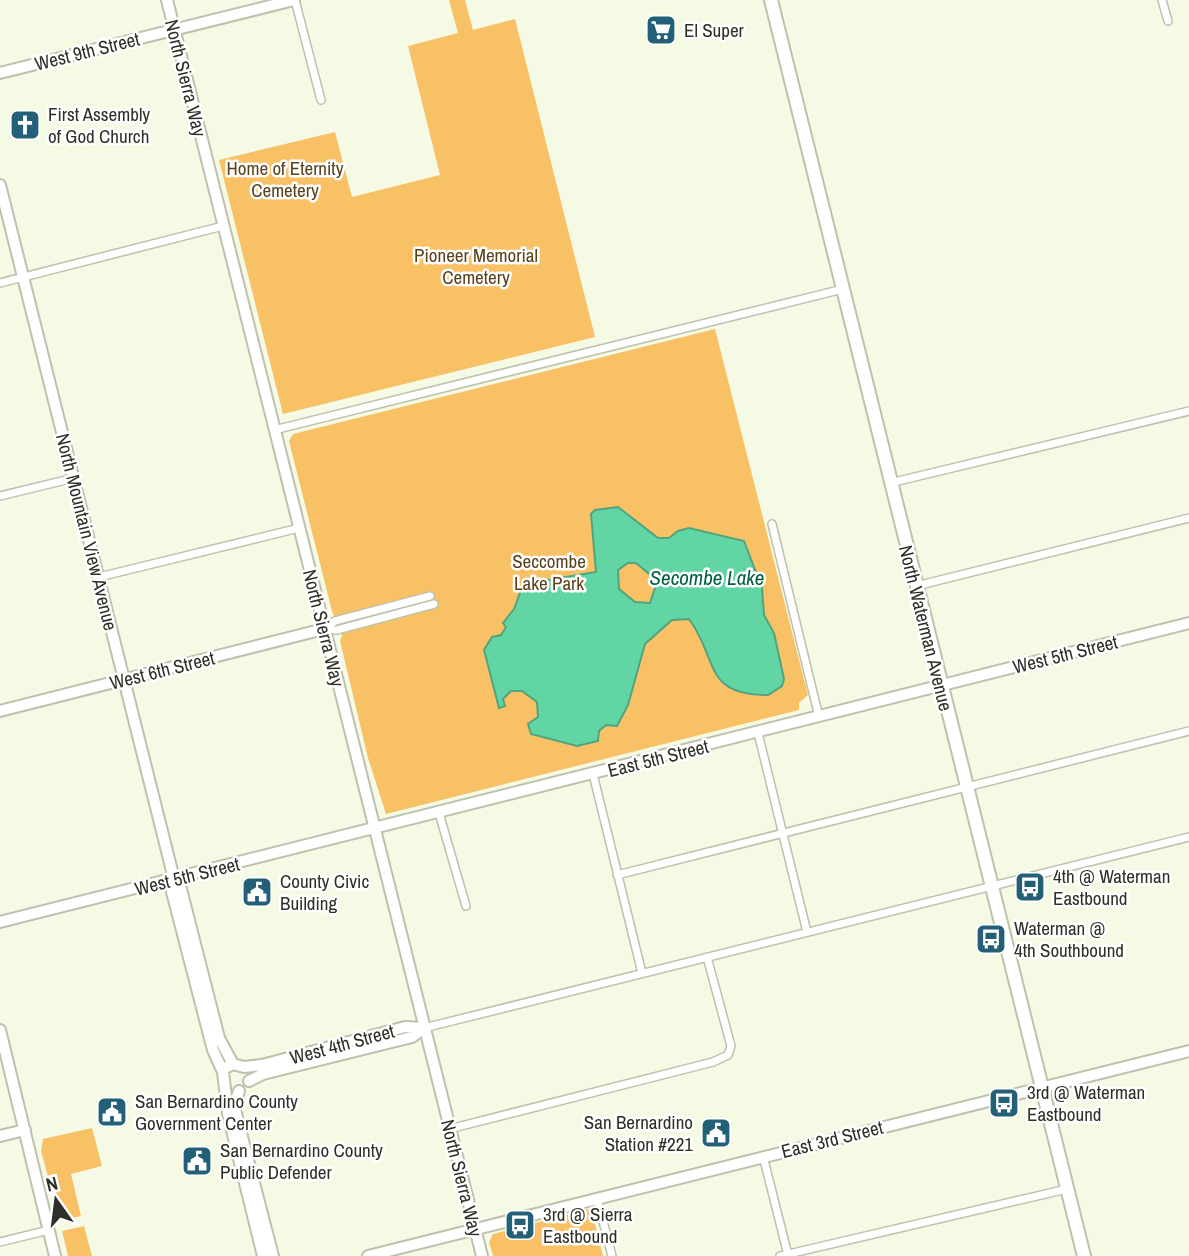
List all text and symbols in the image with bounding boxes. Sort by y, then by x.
supermarket icon: El Super [644,13,678,47]
street label: North Sierra Way [159,17,213,139]
place label: El Super [684,17,745,43]
street label: West 9th Street [32,25,143,77]
place label: First Assembly of God Church [48,101,150,149]
church icon: First Assembly of God Church [8,108,42,142]
park label: Home of Eternity Cemetery [227,155,344,203]
park label: Pioneer Memorial Cemetery [414,242,538,290]
street label: North Mountain View Avenue [50,431,124,633]
street label: North Waterman Avenue [893,542,959,714]
park label: Seccombe Lake Park [512,548,586,596]
water label: Secombe Lake [650,563,764,592]
street label: North Sierra Way [297,567,351,689]
street label: West 5th Street [1010,628,1121,680]
street label: West 6th Street [107,644,218,696]
street label: East 5th Street [605,733,712,783]
street label: West 5th Street [132,850,243,902]
place label: 4th @ Waterman Eastbound [1053,863,1170,911]
place label: County Civic Building [280,868,369,916]
bus stop icon: 4th @ Waterman Eastbound [1013,870,1047,904]
public building icon: County Civic Building [240,875,274,909]
place label: Waterman @ 4th Southbound [1014,915,1124,963]
bus stop icon: Waterman @ 4th Southbound [974,922,1008,956]
street label: West 4th Street [287,1017,398,1070]
place label: 3rd @ Waterman Eastbound [1027,1079,1145,1127]
bus stop icon: 3rd @ Waterman Eastbound [987,1086,1021,1120]
place label: San Bernardino County Government Center [135,1088,298,1136]
public building icon: San Bernardino County Government Center [95,1095,129,1129]
place label: San Bernardino Station #221 [584,1109,693,1157]
street label: East 3rd Street [778,1114,886,1164]
public building icon: San Bernardino Station #221 [699,1116,733,1150]
street label: North Sierra Way [435,1117,489,1239]
place label: San Bernardino County Public Defender [220,1137,383,1185]
public building icon: San Bernardino County Public Defender [180,1144,214,1178]
north arrow [21,1165,91,1235]
text: N [43,1170,60,1197]
place label: 3rd @ Sierra Eastbound [543,1201,633,1249]
bus stop icon: 3rd @ Sierra Eastbound [503,1208,537,1242]

